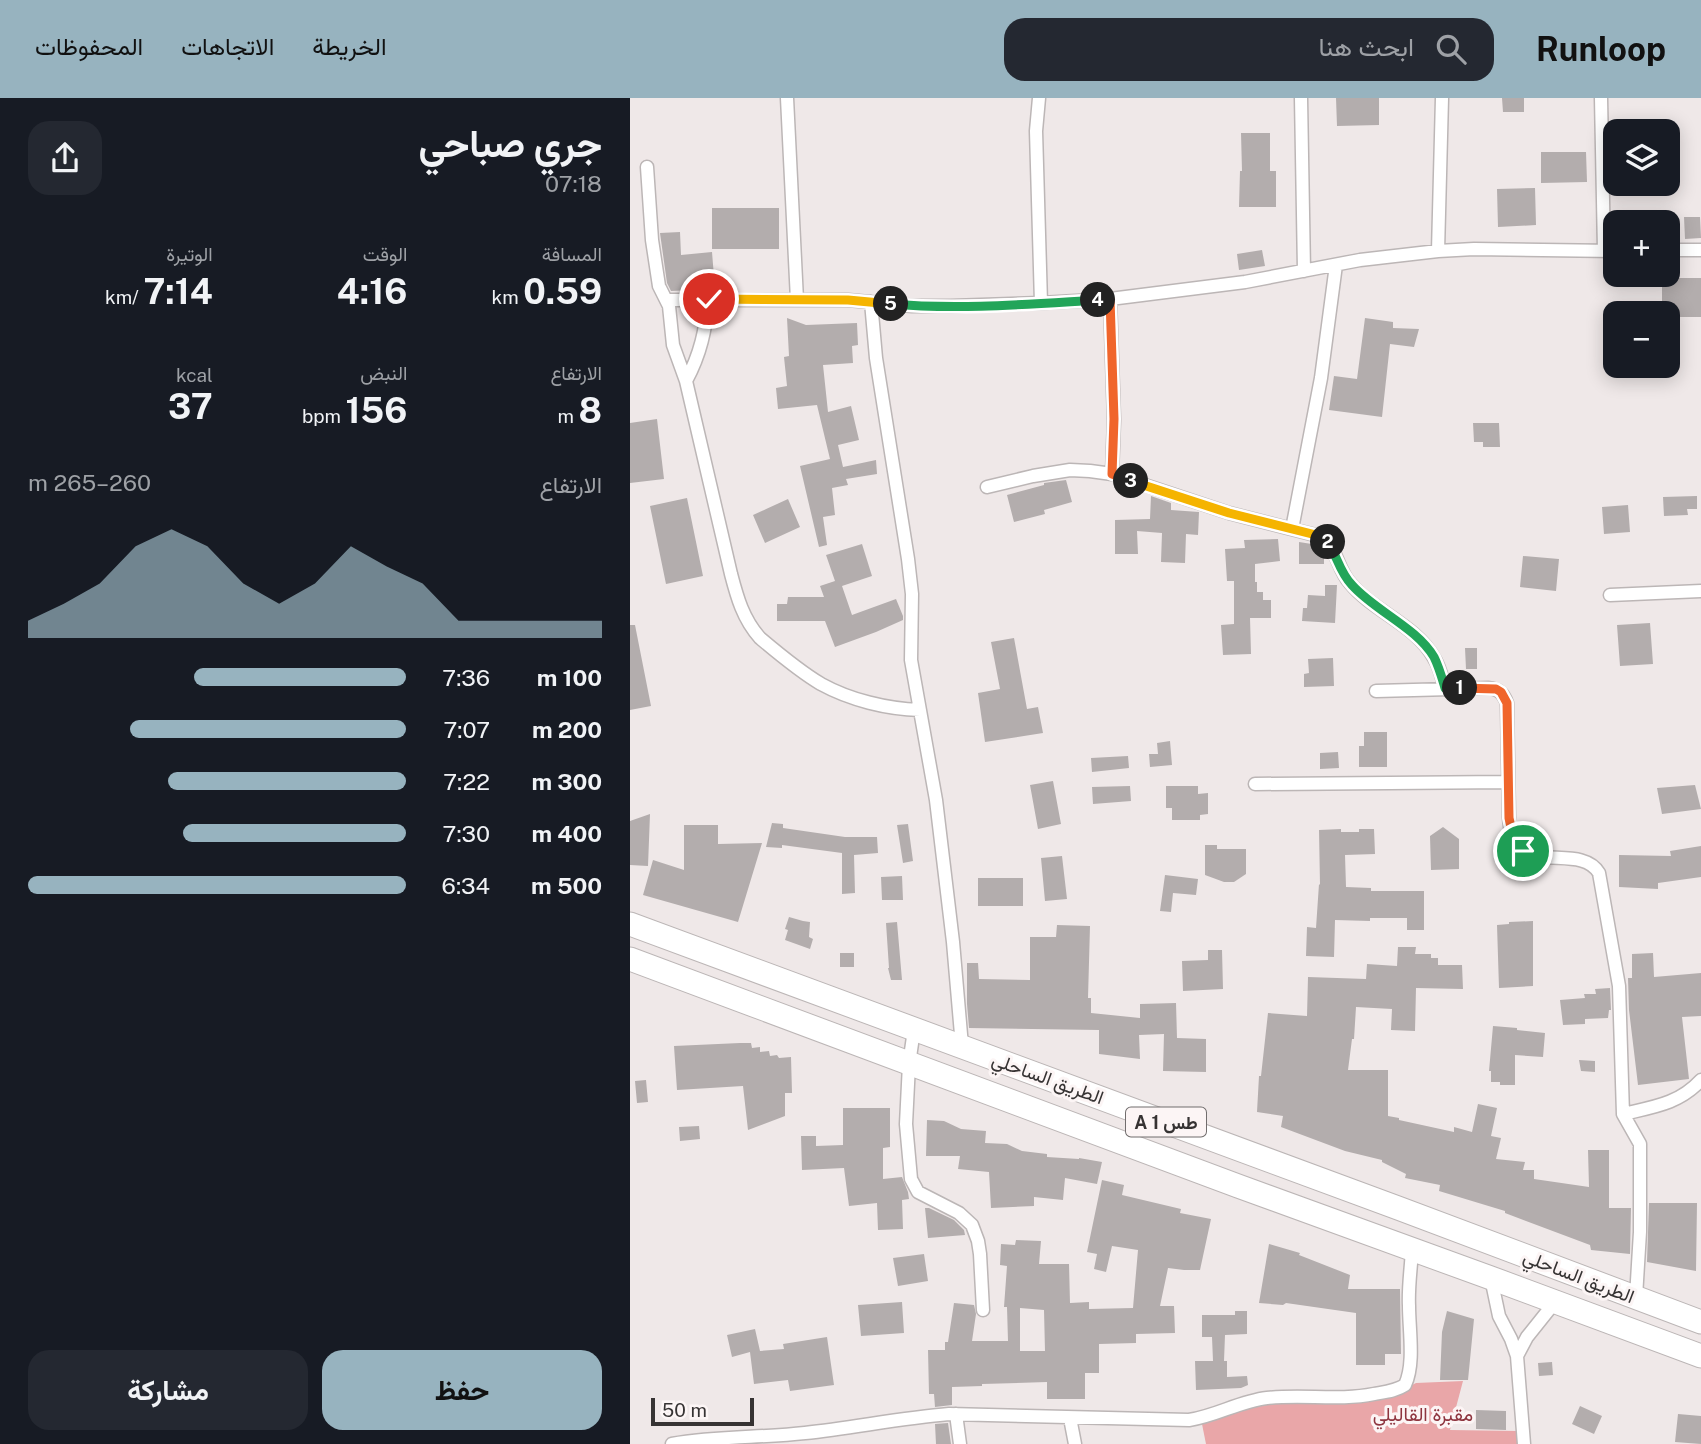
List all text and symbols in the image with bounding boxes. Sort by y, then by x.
search box [1004,18,1494,81]
icon: search [1432,30,1470,68]
text: Runloop [1536,30,1666,68]
text: ابحث هنا [1319,31,1414,62]
text: المحفوظات [35,32,143,60]
text: الاتجاهات [181,32,274,60]
text: الخريطة [312,32,387,60]
map controls [1603,119,1680,378]
button: layers [1603,119,1680,196]
button: share [28,121,102,195]
text: جري صباحي [418,121,602,166]
text: 07:18 [545,170,602,197]
button: + [1603,210,1680,287]
text: الوتيرة [166,243,213,265]
text: الوقت [363,243,407,265]
text: المسافة [542,243,602,265]
pin [679,269,739,329]
text: 7:14 [143,271,213,312]
text: 4:16 [337,271,407,312]
text: 0.59 [523,271,602,312]
icon: check [690,280,728,318]
pin: 4 [1080,282,1116,318]
text: /km [105,286,143,308]
text: km [492,286,523,308]
pin: 5 [874,286,908,322]
text: 4 [1091,288,1104,310]
text: 5 [884,292,897,314]
button: − [1603,301,1680,378]
text: النبض [360,362,407,384]
text: الارتفاع [550,362,602,384]
text: kcal [176,364,213,386]
text: 37 [168,386,213,427]
text: 156 [346,390,407,431]
text: 8 [579,390,602,431]
text: bpm [302,405,346,427]
text: m [557,405,579,427]
pin: 3 [1114,464,1148,498]
text: 260–265 m [28,469,151,496]
text: 3 [1124,469,1137,491]
text: الارتفاع [540,471,602,498]
pin: 2 [1310,524,1346,560]
text: 2 [1321,530,1334,552]
text: 7:36 [442,664,490,691]
text: 100 m [537,664,602,691]
pin: 1 [1442,670,1478,706]
text: 1 [1455,676,1464,698]
text: 7:07 [444,716,490,743]
text: 200 m [532,716,602,743]
text: 7:22 [443,768,490,795]
text: 300 m [531,768,602,795]
text: 7:30 [443,820,490,847]
text: 400 m [532,820,602,847]
pin [1493,821,1553,881]
icon: arrive [1504,832,1542,870]
text: 6:34 [442,872,490,899]
text: 500 m [531,872,602,899]
street label: الطريق الساحلي [987,1048,1107,1113]
road number: A 1 طس [1126,1107,1206,1136]
street label: الطريق الساحلي [1519,1245,1638,1312]
button: مشاركة [28,1350,308,1430]
button: حفظ [322,1350,602,1430]
scale bar [651,1395,754,1427]
text: 50 m [662,1399,707,1421]
park label: مقبرة القاليلي [1373,1403,1473,1430]

